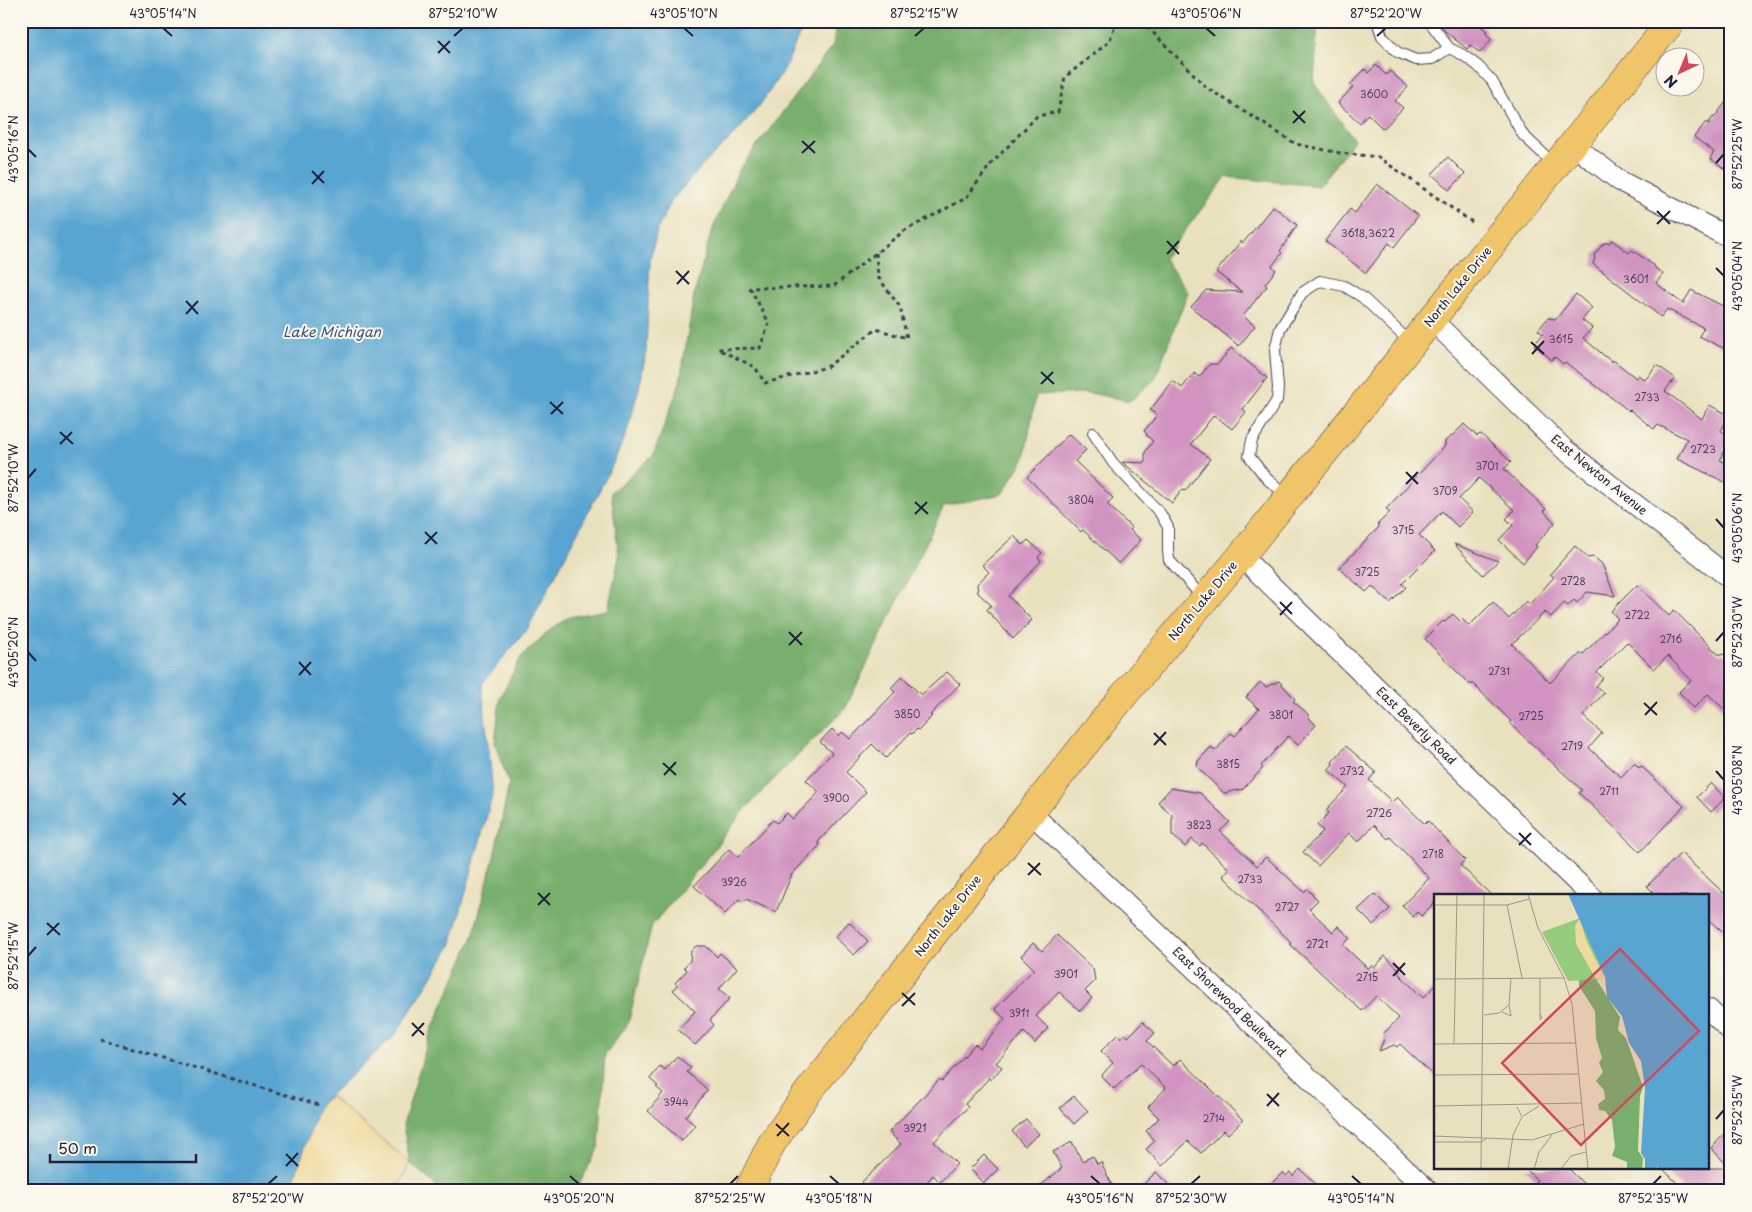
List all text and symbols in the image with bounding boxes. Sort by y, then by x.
text: 43°05'14"N [129,4,197,22]
text: 87°52'10"W [429,4,498,22]
text: 43°05'10"N [650,4,718,22]
text: 87°52'15"W [890,4,959,22]
text: 43°05'06"N [1171,4,1241,22]
text: 87°52'20"W [1350,4,1423,22]
north arrow [1654,48,1704,98]
text: N [1659,70,1682,93]
house number: 3600 [1360,86,1388,101]
text: 43°05'16"N [4,115,22,183]
text: 87°52'25"W [1728,118,1746,189]
house number: 3618,3622 [1341,225,1395,240]
text: 43°05'04"N [1728,241,1746,311]
street label: North Lake Drive [1419,242,1495,331]
house number: 3601 [1623,271,1649,286]
water label: Lake Michigan [283,321,382,342]
house number: 3615 [1549,331,1573,346]
house number: 2733 [1634,389,1660,404]
street label: East Newton Avenue [1548,430,1652,519]
house number: 2723 [1690,441,1716,456]
text: 87°52'10"W [4,443,22,512]
house number: 3701 [1476,458,1499,473]
house number: 3709 [1432,483,1458,498]
house number: 3804 [1068,492,1095,507]
text: 43°05'06"N [1728,493,1746,563]
house number: 3715 [1392,522,1414,537]
street label: North Lake Drive [1163,557,1241,644]
house number: 3725 [1354,564,1380,579]
house number: 2728 [1560,573,1586,588]
text: 87°52'30"W [1728,596,1746,668]
house number: 2722 [1624,607,1650,622]
text: 43°05'20"N [4,617,22,687]
house number: 2716 [1660,631,1682,646]
house number: 2731 [1488,663,1510,678]
street label: East Beverly Road [1373,682,1461,768]
house number: 3850 [894,706,920,721]
house number: 3801 [1269,707,1293,722]
house number: 2725 [1518,708,1544,723]
house number: 2719 [1561,738,1583,753]
text: 43°05'08"N [1728,745,1746,815]
house number: 3815 [1216,756,1240,771]
house number: 2732 [1339,763,1365,778]
house number: 2711 [1599,783,1619,798]
house number: 3900 [823,790,849,805]
house number: 2726 [1366,805,1392,820]
house number: 3823 [1186,817,1212,832]
house number: 2718 [1422,846,1444,861]
street label: North Lake Drive [910,871,985,960]
house number: 2733 [1237,871,1263,886]
house number: 3926 [721,874,747,889]
inset map [1434,894,1710,1170]
house number: 2727 [1275,899,1300,914]
text: 87°52'15"W [4,921,22,990]
house number: 2721 [1306,936,1329,951]
street label: East Shorewood Boulevard [1169,942,1291,1061]
house number: 3901 [1054,966,1078,981]
house number: 2715 [1356,969,1378,984]
house number: 3911 [1009,1005,1029,1020]
text: 87°52'35"W [1728,1074,1746,1145]
house number: 3944 [663,1094,689,1109]
house number: 2714 [1203,1110,1226,1125]
house number: 3921 [903,1120,927,1135]
scale bar [50,1132,196,1164]
text: 50 m [58,1136,97,1159]
text: 87°52'20"W [232,1189,305,1207]
text: 43°05'20"N [544,1189,614,1207]
text: 87°52'25"W [695,1189,766,1207]
text: 43°05'18"N [806,1189,872,1207]
text: 43°05'16"N [1066,1189,1134,1207]
text: 87°52'30"W [1155,1189,1227,1207]
text: 43°05'14"N [1327,1189,1395,1207]
text: 87°52'35"W [1618,1189,1689,1207]

